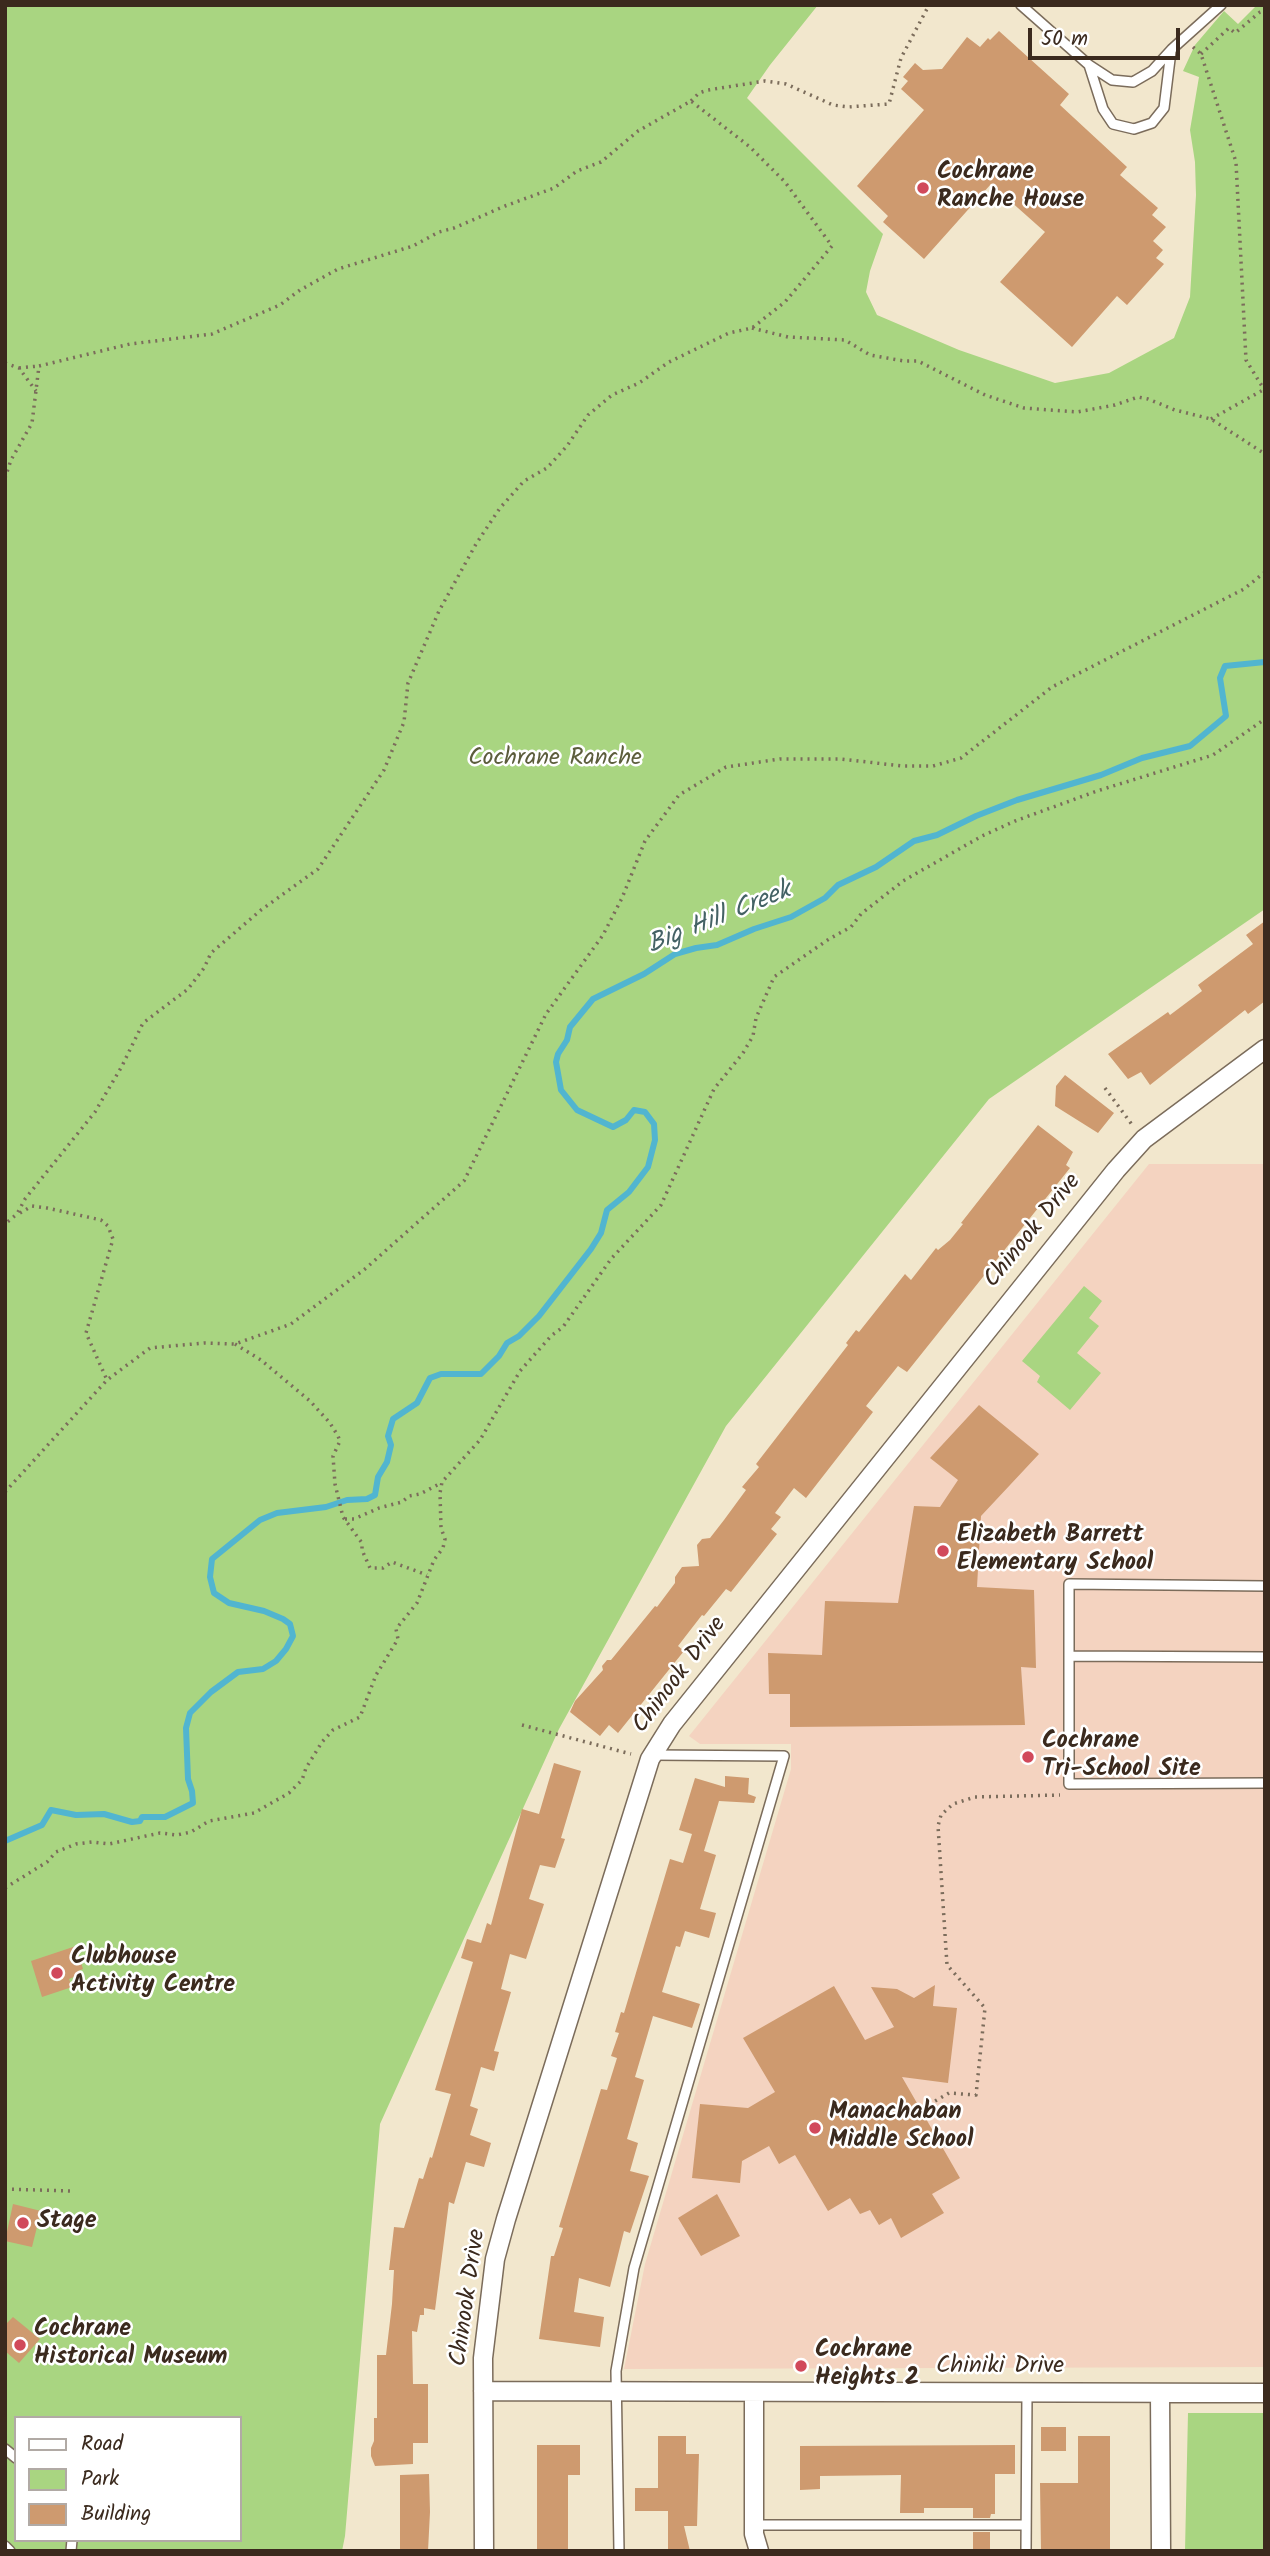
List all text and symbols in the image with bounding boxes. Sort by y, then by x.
scale bar [1032,14,1184,58]
text: 50 m [1041,23,1088,56]
place label: Cochrane Ranche House [937,160,1084,216]
marker: Cochrane Ranche House [915,180,931,196]
park label: Cochrane Ranche [468,746,642,774]
water label: Big Hill Creek [644,877,796,963]
street label: Chinook Drive [979,1169,1089,1295]
place label: Elizabeth Barrett Elementary School [957,1523,1153,1579]
marker: Elizabeth Barrett Elementary School [935,1543,951,1559]
street label: Chinook Drive [628,1612,734,1740]
place label: Cochrane Tri-School Site [1042,1729,1201,1785]
marker: Cochrane Tri-School Site [1020,1749,1036,1765]
place label: Clubhouse Activity Centre [71,1945,235,2001]
marker: Clubhouse Activity Centre [49,1965,65,1981]
place label: Manachaban Middle School [829,2100,973,2156]
marker: Manachaban Middle School [807,2120,823,2136]
place label: Stage [37,2209,97,2237]
marker: Stage [15,2215,31,2231]
street label: Chinook Drive [446,2227,494,2369]
place label: Cochrane Historical Museum [34,2317,227,2373]
marker: Cochrane Historical Museum [12,2337,28,2353]
place label: Cochrane Heights 2 [815,2338,919,2394]
street label: Chiniki Drive [936,2354,1064,2382]
marker: Cochrane Heights 2 [793,2358,809,2374]
legend [14,2416,242,2542]
text: Road [81,2428,123,2461]
text: Park [81,2463,119,2496]
text: Building [81,2498,151,2531]

